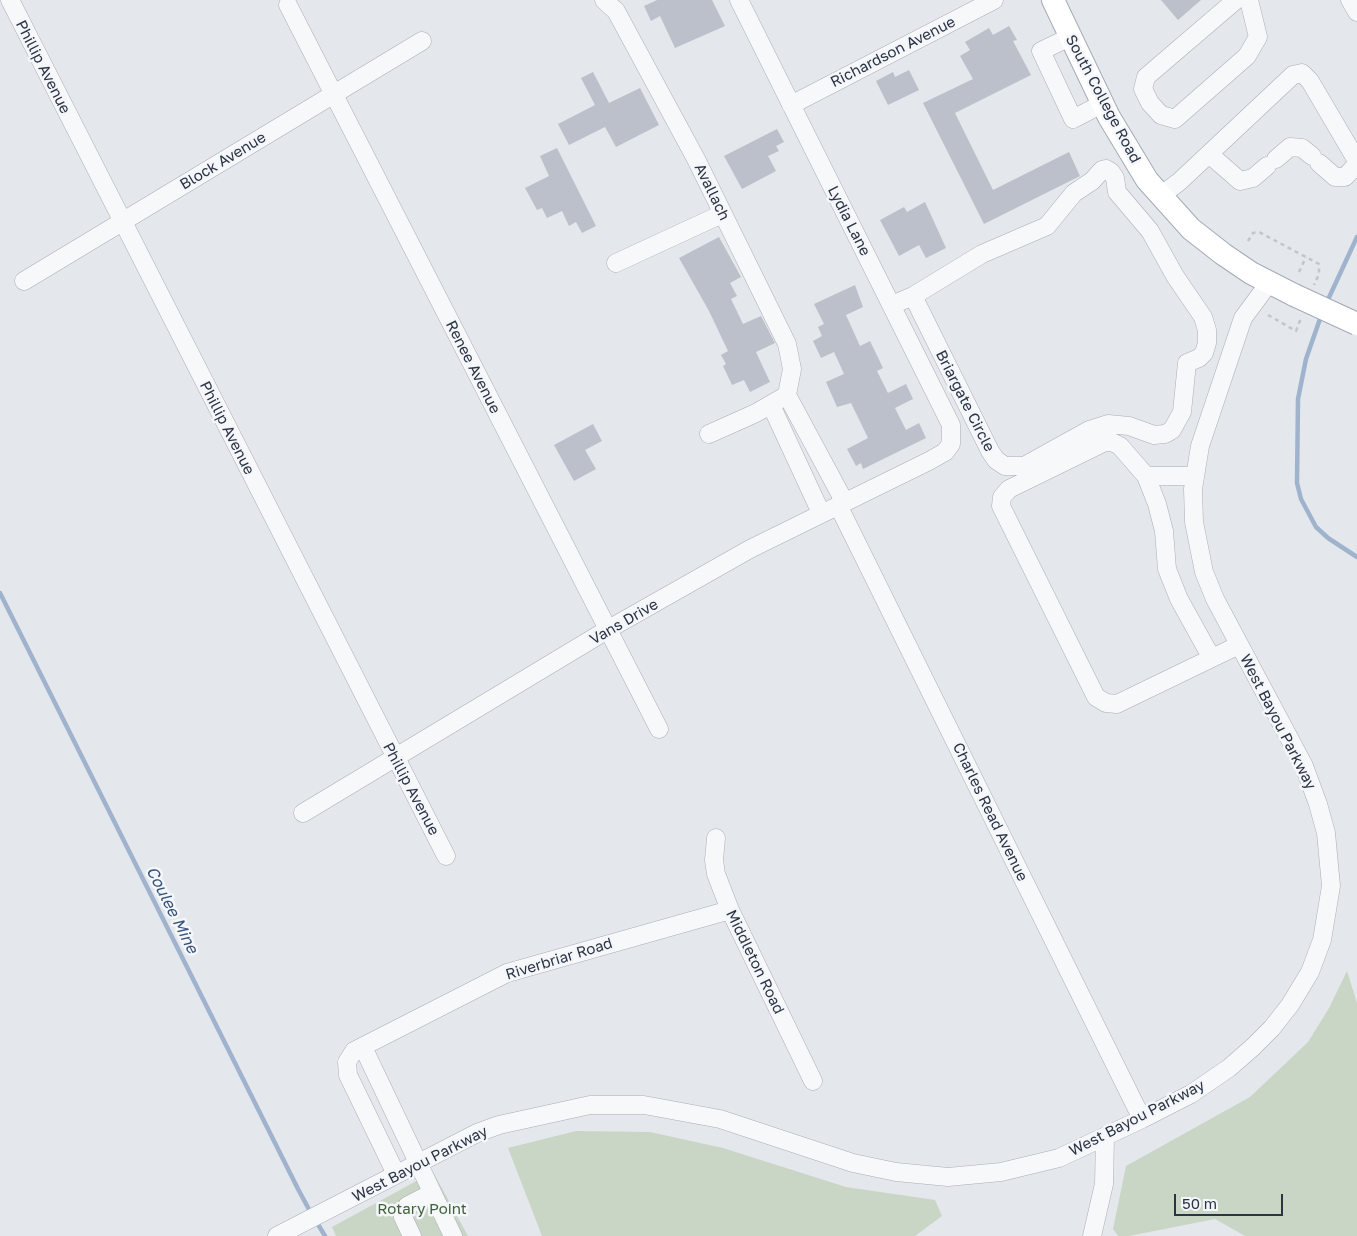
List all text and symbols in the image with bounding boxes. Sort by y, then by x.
street label: Richardson Avenue [827,13,959,91]
street label: Phillip Avenue [12,17,74,117]
street label: South College Road [1062,32,1144,166]
street label: Block Avenue [177,128,269,194]
street label: Avallach [691,161,733,223]
street label: Lydia Lane [824,183,874,259]
street label: Renee Avenue [442,317,504,417]
street label: Briargate Circle [932,347,998,455]
street label: Phillip Avenue [196,378,258,478]
street label: Vans Drive [587,595,661,649]
street label: West Bayou Parkway [1236,651,1320,793]
street label: Phillip Avenue [379,739,443,839]
street label: Charles Read Avenue [949,740,1031,884]
water label: Coulee Mine [142,863,202,957]
street label: Middleton Road [722,907,788,1017]
street label: Riverbriar Road [503,934,615,984]
street label: West Bayou Parkway [1066,1076,1208,1160]
street label: West Bayou Parkway [349,1122,491,1206]
scale bar [1177,1184,1286,1216]
text: 50 m [1182,1194,1217,1212]
park label: Rotary Point [377,1200,467,1218]

